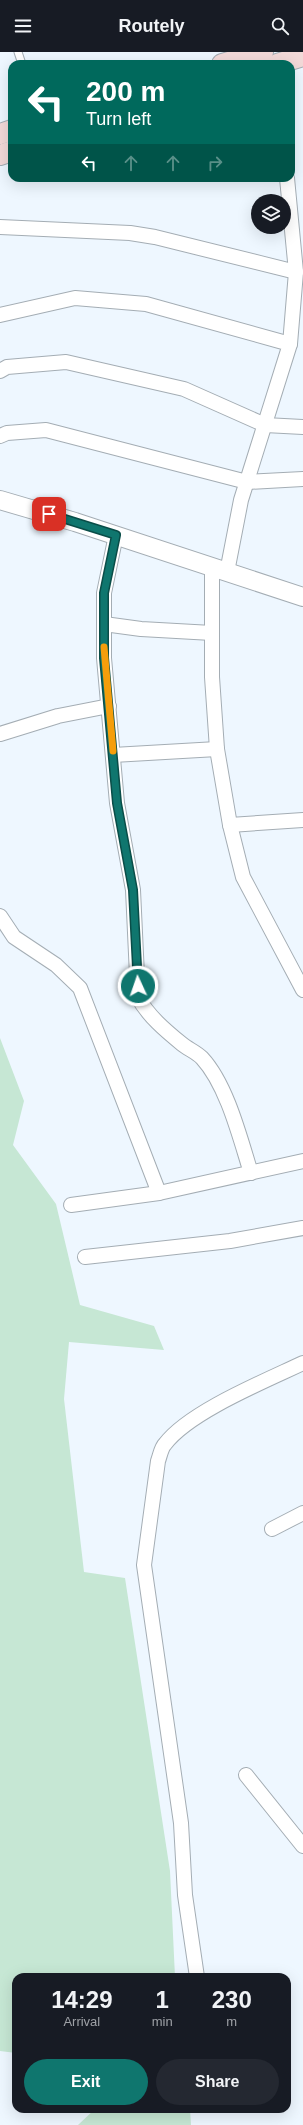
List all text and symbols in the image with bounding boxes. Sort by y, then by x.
icon: menu [12,15,34,37]
icon: search [269,15,291,37]
text: Routely [118,16,185,36]
icon: left [20,76,72,128]
text: 200 m [86,76,165,107]
text: Turn left [86,109,151,129]
icon: left [78,152,100,174]
icon: ahead [120,152,142,174]
icon: ahead [162,152,184,174]
icon: right [204,152,226,174]
map controls [251,194,291,234]
button: layers [251,194,291,234]
pin [32,497,66,531]
icon: arrive [38,503,60,525]
position arrow [117,965,159,1007]
text: 14:29 [51,1986,113,2013]
text: 1 [155,1986,169,2013]
text: 230 [212,1986,252,2013]
text: Arrival [63,2014,100,2029]
text: min [152,2014,173,2029]
text: m [226,2014,237,2029]
button: Exit [24,2059,148,2105]
button: Share [156,2059,279,2105]

